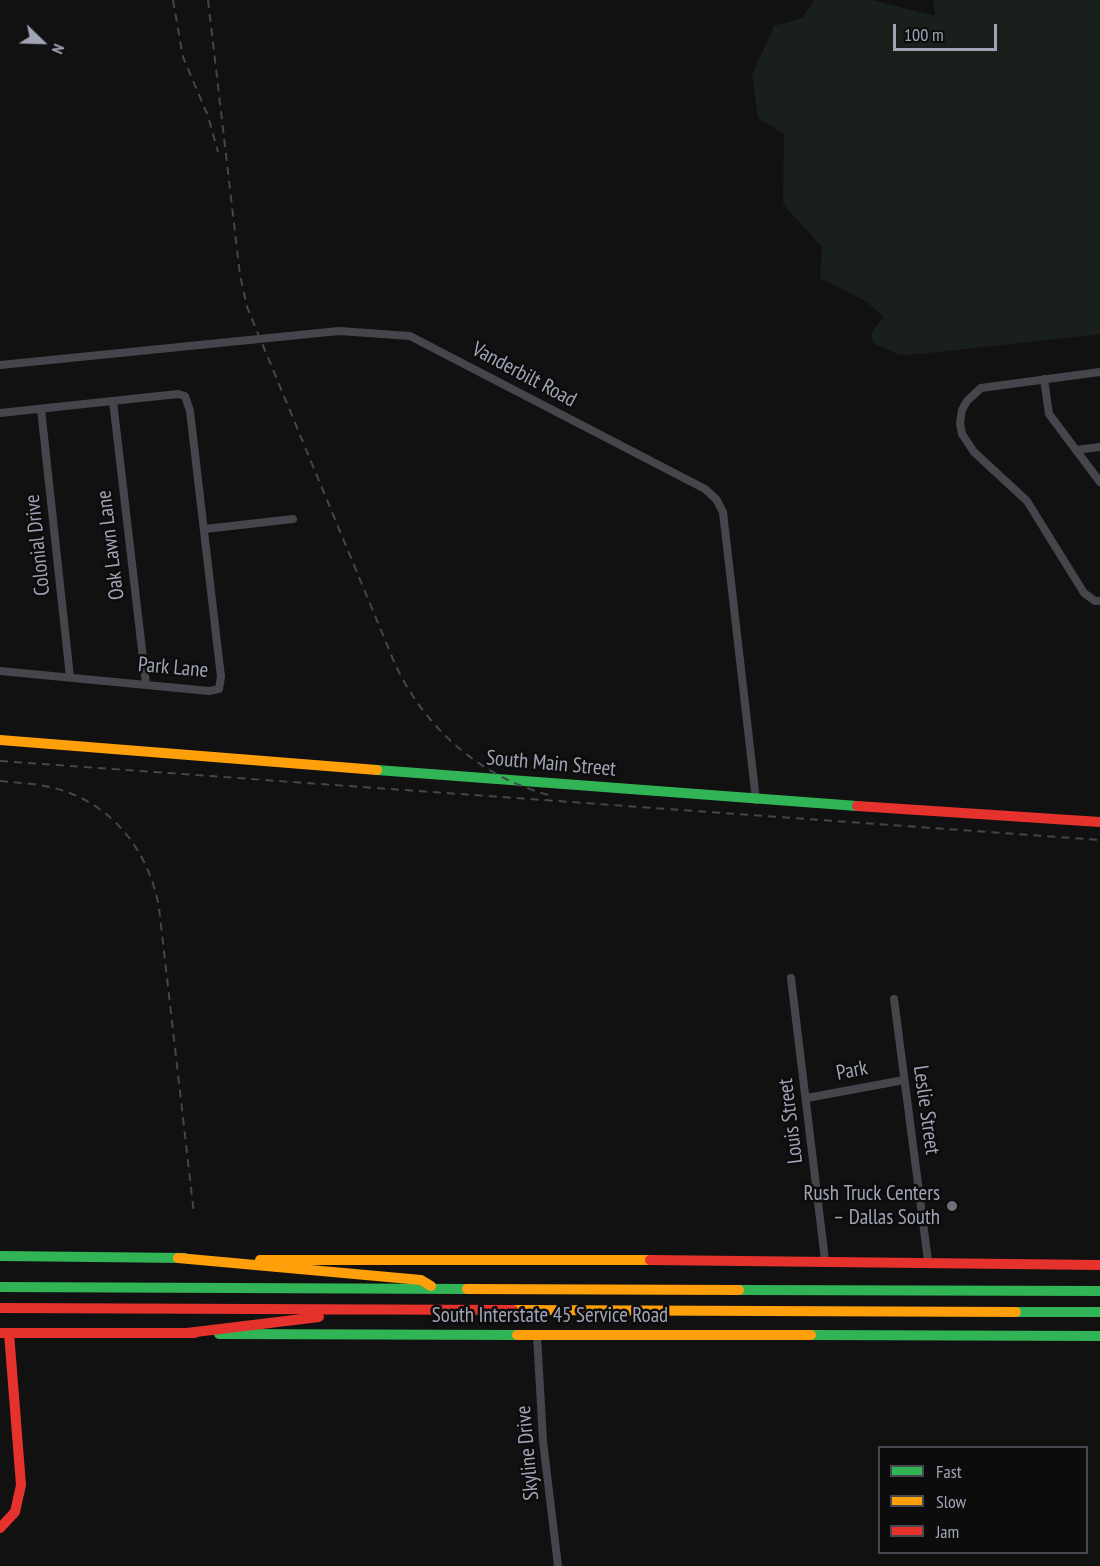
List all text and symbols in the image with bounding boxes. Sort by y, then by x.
north arrow [12,12,72,72]
scale bar [896,12,1000,50]
text: 100 m [904,23,944,46]
text: N [48,41,69,57]
street label: Vanderbilt Road [467,337,581,413]
street label: Oak Lawn Lane [92,489,130,601]
street label: Colonial Drive [20,493,56,597]
street label: Park Lane [137,652,209,684]
street label: South Main Street [485,746,617,782]
street label: Park [834,1056,870,1086]
street label: Leslie Street [907,1064,945,1156]
street label: Louis Street [773,1077,809,1165]
place label: Rush Truck Centers – Dallas South [803,1181,940,1231]
marker: Rush Truck Centers – Dallas South [945,1199,959,1213]
street label: South Interstate 45 Service Road [432,1303,668,1329]
street label: Skyline Drive [511,1405,545,1501]
legend [878,1446,1088,1554]
text: Fast [936,1460,962,1483]
text: Slow [936,1490,966,1513]
text: Jam [936,1520,959,1543]

